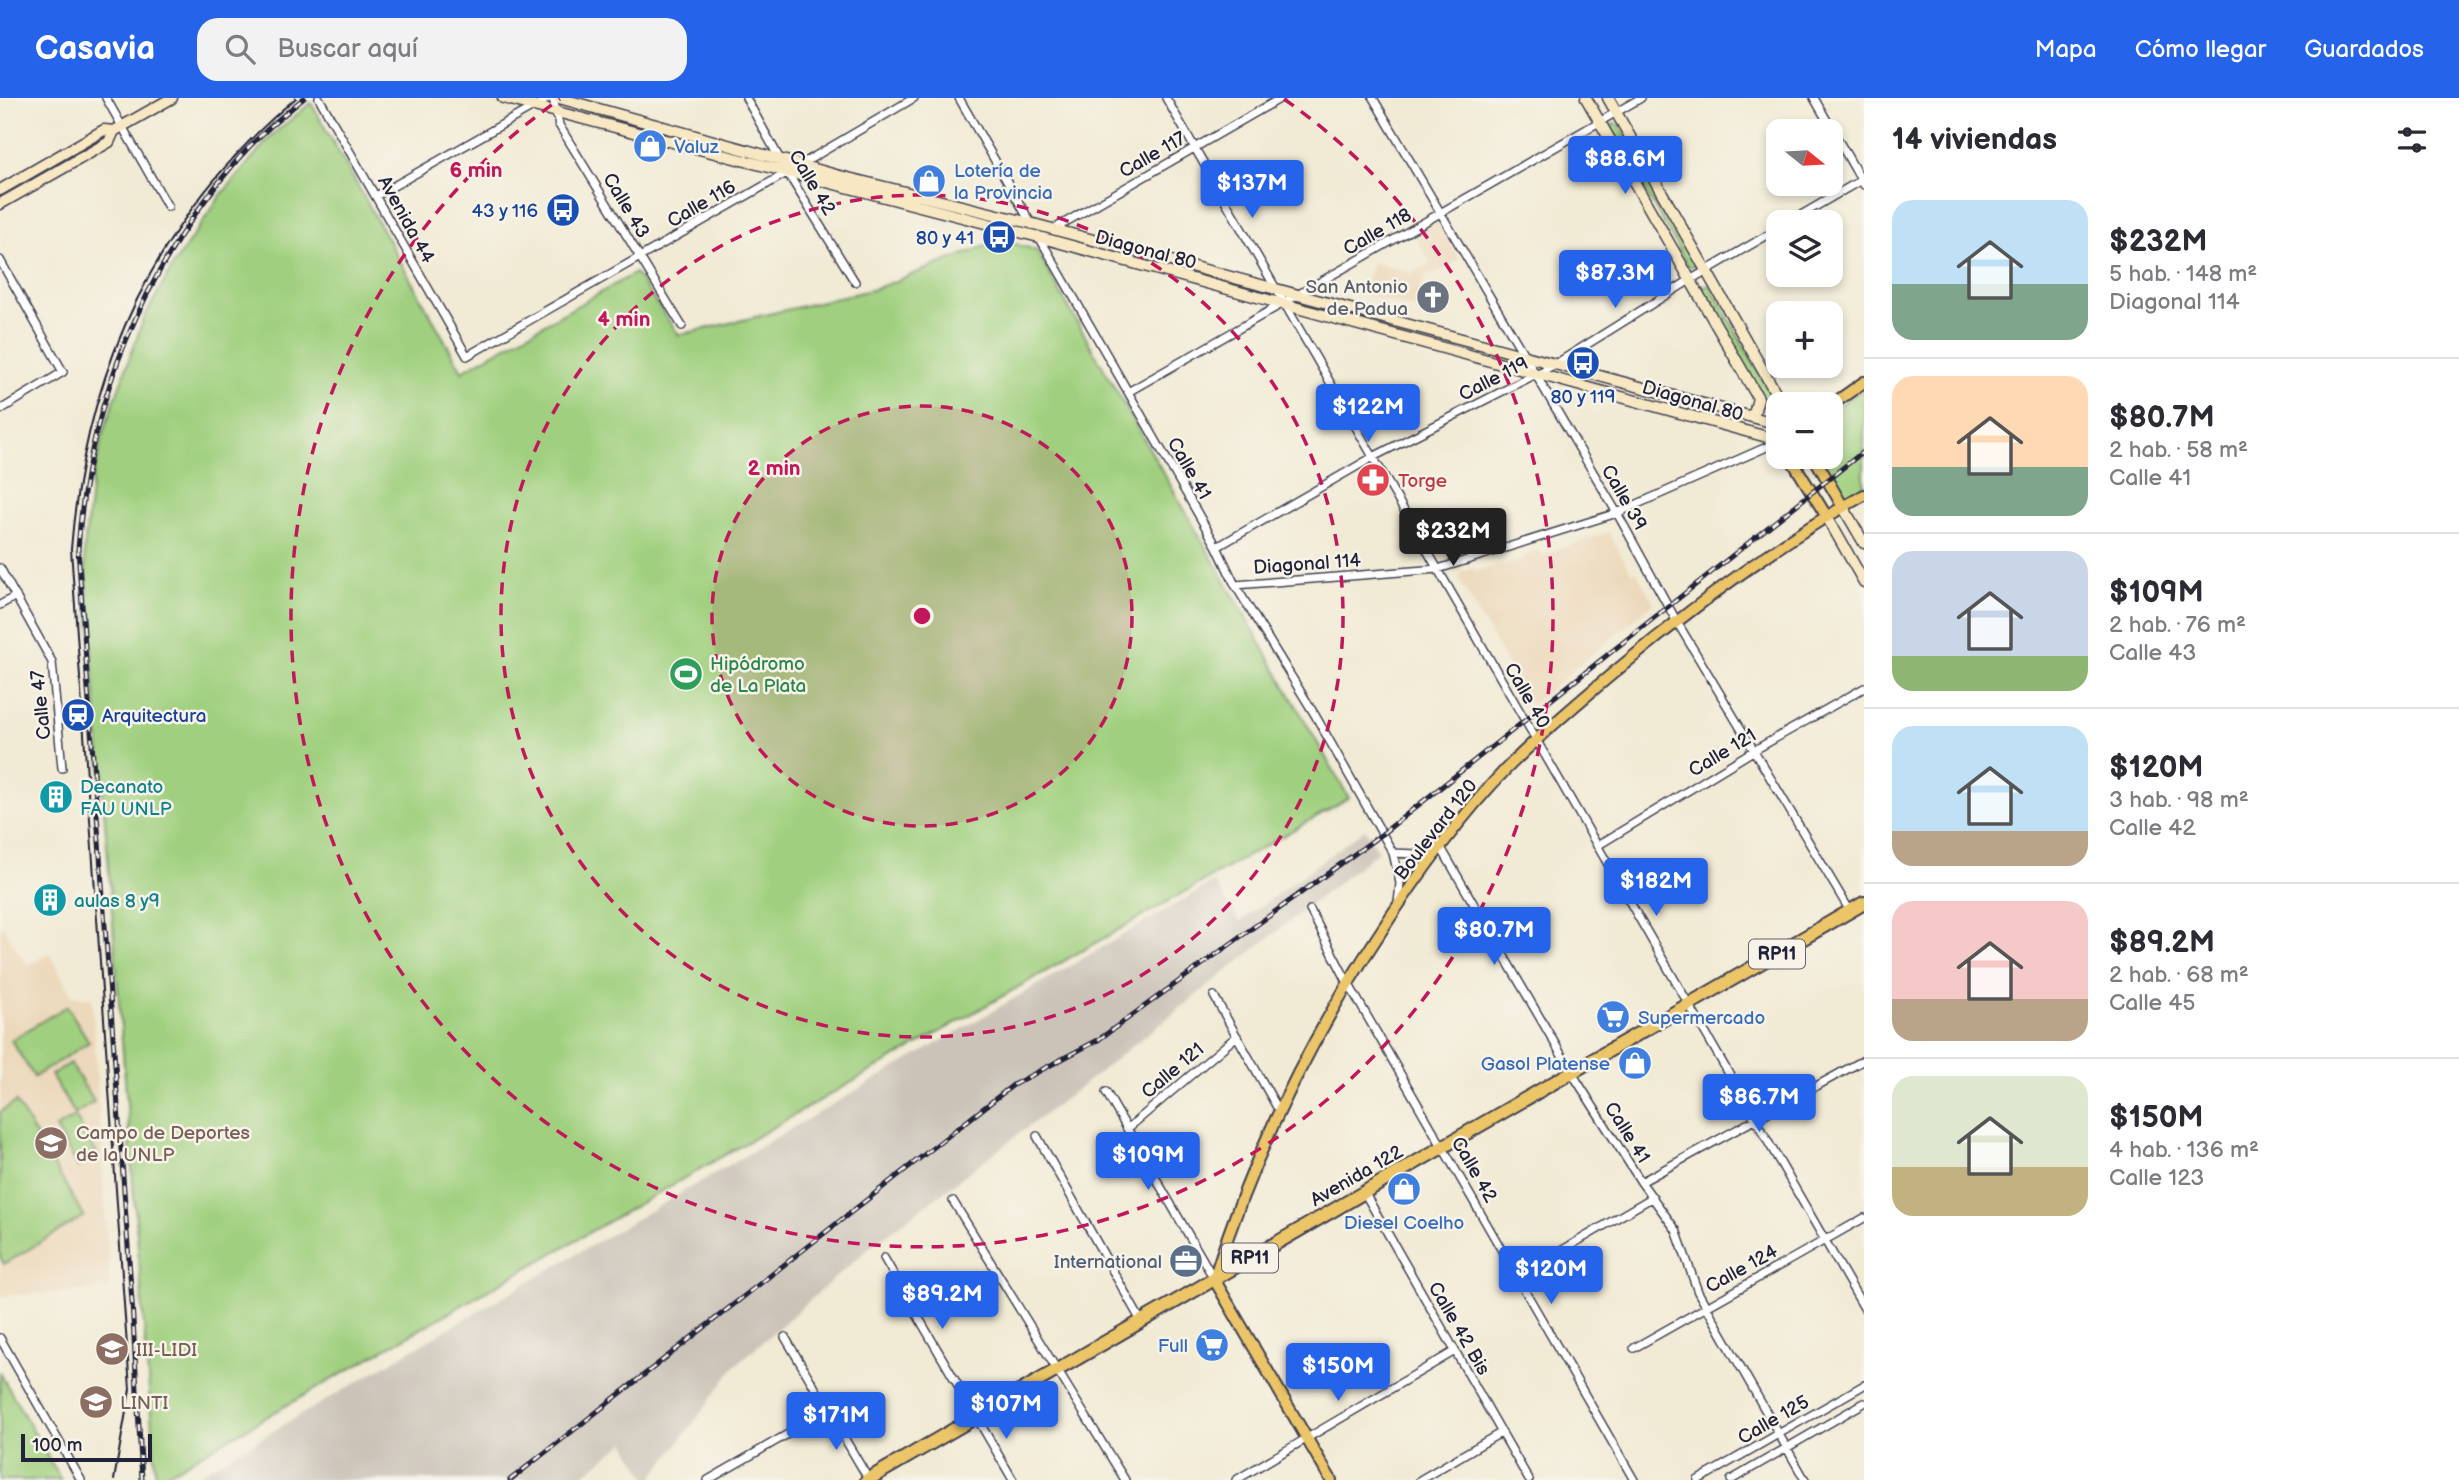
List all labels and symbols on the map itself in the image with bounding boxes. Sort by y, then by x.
north arrow [1766,119,1843,196]
shop icon: Valuz [631,127,669,165]
street label: Calle 117 [1115,127,1191,184]
place label: Valuz [674,136,720,159]
pin: $88.6M [1568,136,1682,196]
street label: Calle 42 [783,146,840,220]
text: 6 min [449,158,503,183]
place label: Lotería de la Provincia [954,160,1053,205]
pin: $137M [1203,160,1301,220]
shop icon: Lotería de la Provincia [910,162,948,200]
street label: Calle 43 [597,169,654,243]
street label: Avenida 44 [372,172,439,268]
street label: Calle 116 [663,176,740,233]
bus stop icon: 43 y 116 [544,191,582,229]
place label: 43 y 116 [471,200,538,223]
street label: Calle 118 [1340,204,1416,261]
bus stop icon: 80 y 41 [980,218,1018,256]
street label: Diagonal 80 [1092,226,1199,275]
place label: 80 y 41 [916,227,974,250]
pin: $87.3M [1558,250,1672,310]
place label: San Antonio de Padua [1306,276,1408,321]
church icon: San Antonio de Padua [1414,278,1452,316]
text: 4 min [598,307,650,332]
bus stop icon: 80 y 119 [1564,344,1602,382]
street label: Calle 119 [1455,352,1532,407]
street label: Diagonal 80 [1639,376,1746,427]
pin: $122M [1319,384,1417,444]
place label: 80 y 119 [1551,386,1615,409]
street label: Calle 41 [1162,434,1216,504]
text: 2 min [747,456,801,481]
pharmacy icon: Torge [1354,461,1392,499]
street label: Calle 39 [1596,461,1652,535]
place label: Torge [1398,470,1447,493]
pin: $232M [1404,508,1502,568]
street label: Diagonal 114 [1252,549,1362,580]
centre of rings [910,604,934,628]
place label: Hipódromo de La Plata [710,653,806,698]
sports icon: Hipódromo de La Plata [667,655,705,693]
street label: Calle 40 [1499,659,1555,733]
street label: Calle 47 [26,668,57,741]
station icon: Arquitectura [59,696,97,734]
place label: Arquitectura [102,705,206,728]
street label: Calle 121 [1685,724,1761,782]
street label: Boulevard 120 [1390,775,1483,885]
place label: Decanato FAU UNLP [80,776,172,821]
building icon: Decanato FAU UNLP [37,778,75,816]
pin: $182M [1607,858,1705,918]
building icon: aulas 8 y9 [31,881,69,919]
place label: aulas 8 y9 [74,890,160,913]
pin: $80.7M [1437,908,1551,967]
road number: RP11 [1749,940,1805,968]
supermarket icon: Supermercado [1594,998,1632,1036]
place label: Supermercado [1638,1007,1765,1030]
street label: Calle 121 [1137,1038,1209,1104]
shop icon: Gasol Platense [1616,1044,1654,1082]
place label: Gasol Platense [1481,1053,1610,1076]
pin: $86.7M [1702,1074,1816,1134]
street label: Calle 41 [1599,1098,1654,1168]
place label: Campo de Deportes de la UNLP [76,1122,250,1167]
school or university icon: Campo de Deportes de la UNLP [32,1124,70,1162]
pin: $109M [1099,1132,1197,1192]
street label: Calle 42 [1446,1133,1502,1207]
street label: Avenida 122 [1306,1140,1408,1212]
shop icon: Diesel Coelho [1385,1170,1423,1208]
place label: Diesel Coelho [1344,1212,1464,1235]
street label: Calle 124 [1702,1240,1782,1298]
office icon: International [1167,1242,1205,1280]
road number: RP11 [1222,1244,1278,1273]
pin: $120M [1502,1246,1600,1306]
place label: International [1054,1251,1162,1274]
pin: $89.2M [885,1272,999,1331]
street label: Calle 42 Bis [1423,1278,1495,1379]
supermarket icon: Full [1193,1326,1231,1364]
school or university icon: III-LIDI [93,1330,131,1368]
place label: Full [1158,1335,1188,1358]
place label: III-LIDI [136,1339,197,1362]
pin: $150M [1289,1344,1387,1403]
pin: $107M [957,1382,1055,1441]
school or university icon: LINTI [77,1383,115,1421]
street label: Calle 125 [1734,1391,1814,1450]
place label: LINTI [120,1392,169,1415]
pin: $171M [787,1392,885,1452]
scale bar [21,1431,152,1463]

